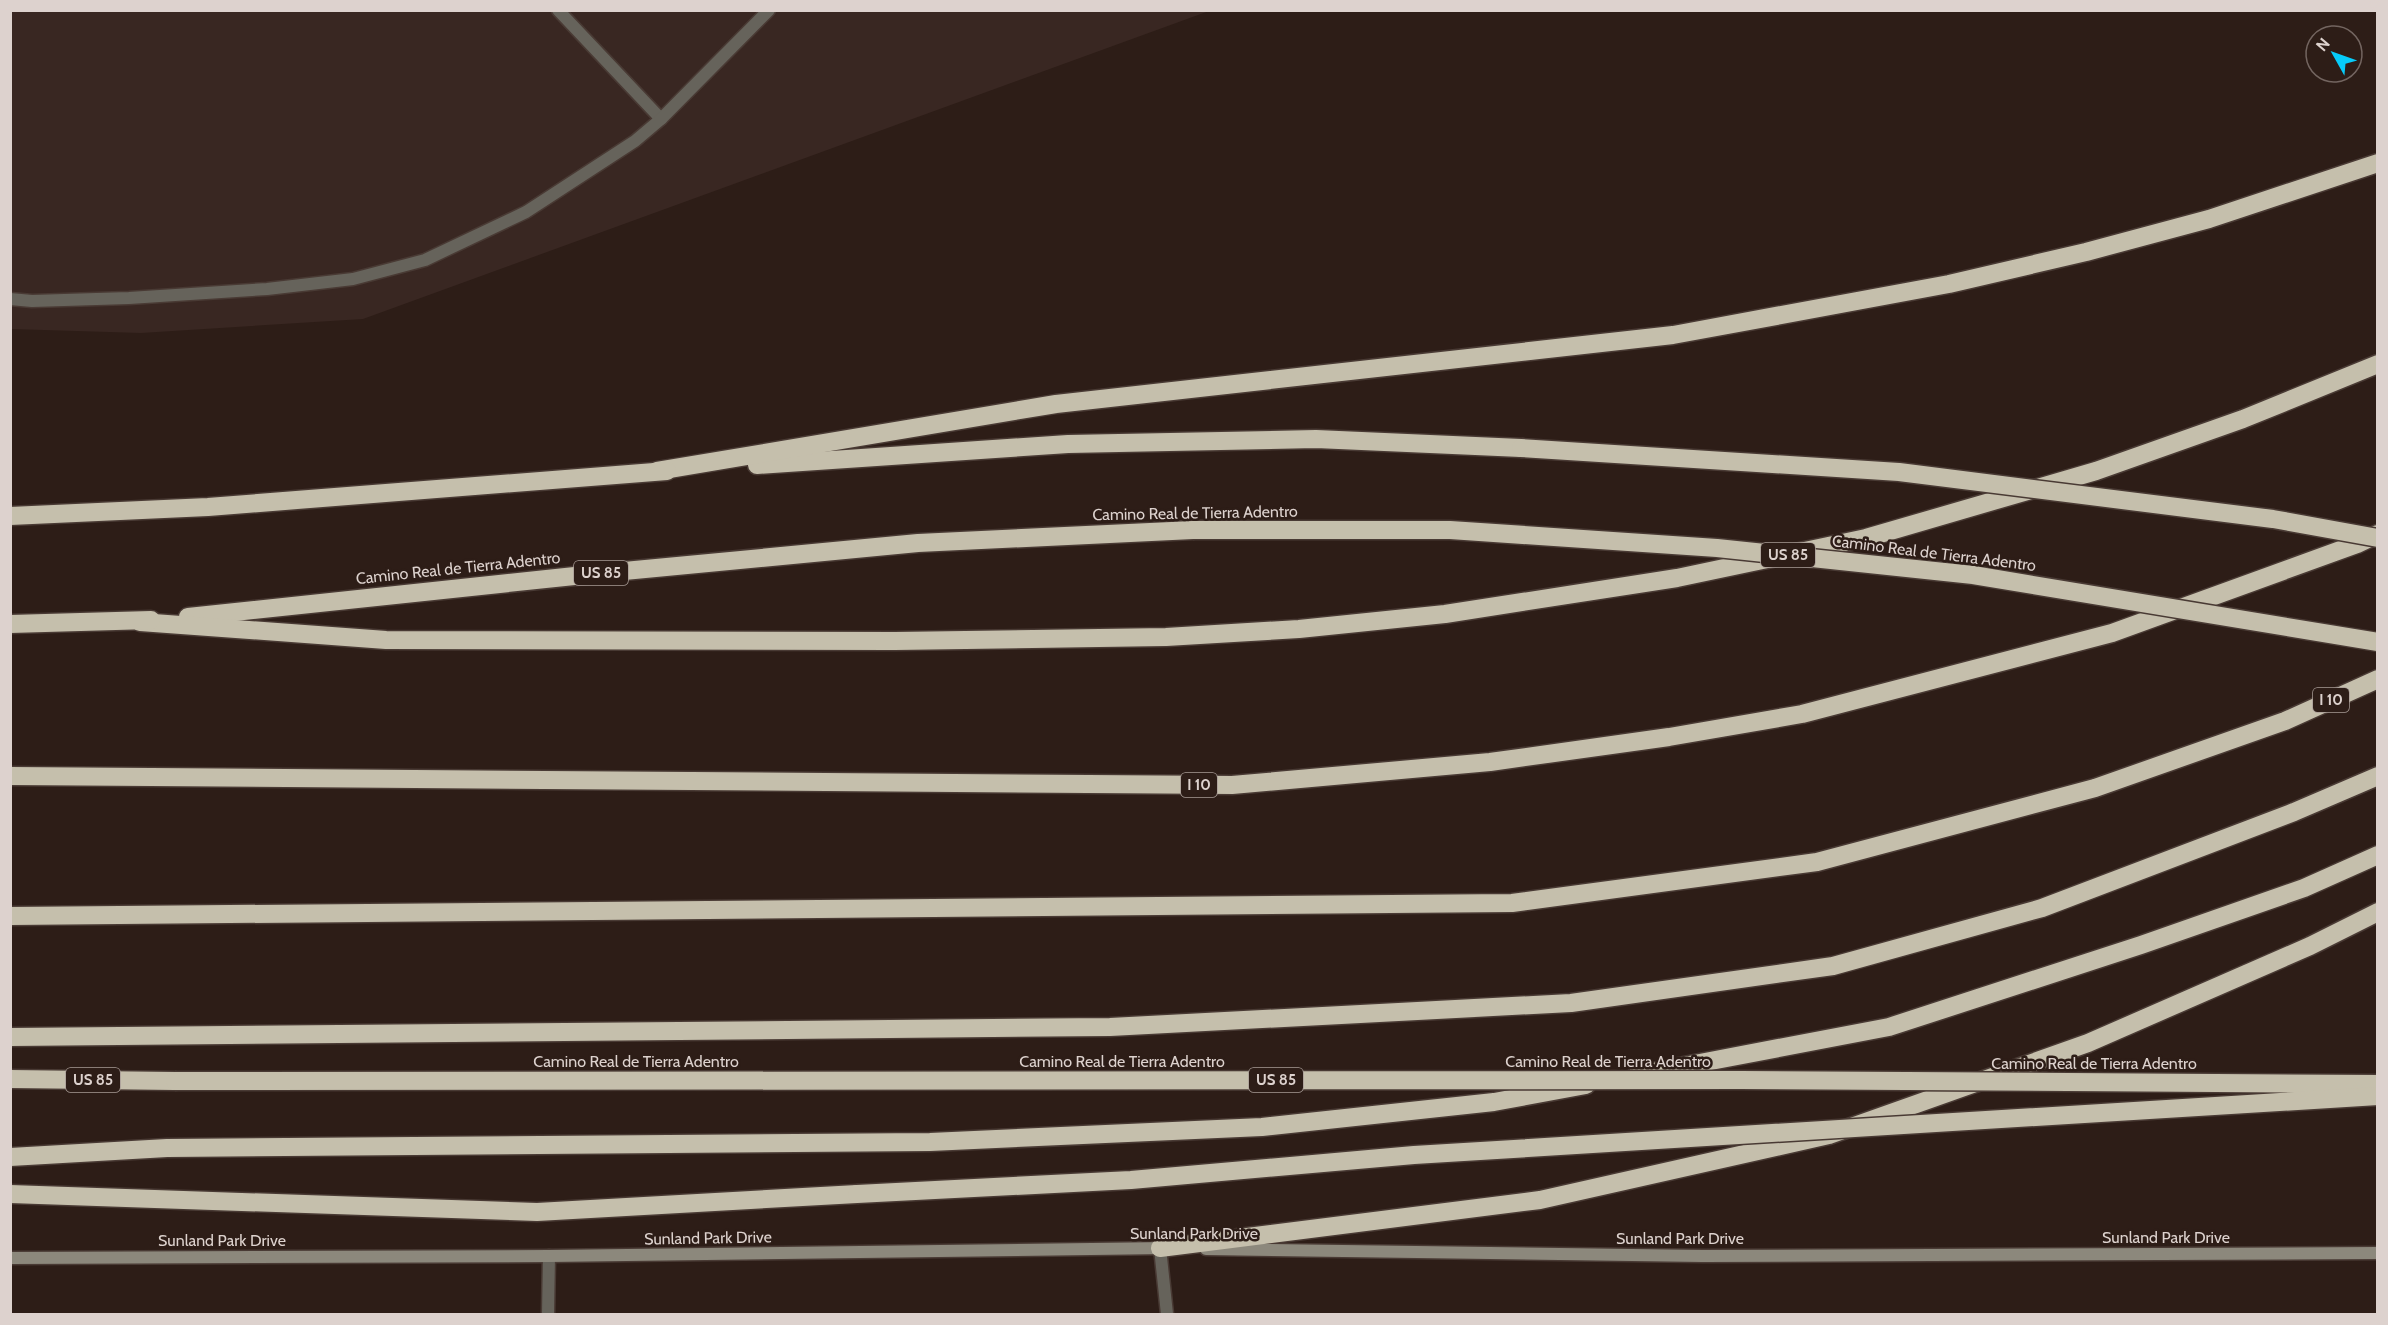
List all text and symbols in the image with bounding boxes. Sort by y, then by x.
north arrow [2304,24,2364,84]
text: N [2312,34,2334,55]
street label: Camino Real de Tierra Adentro [1092,502,1298,524]
street label: Camino Real de Tierra Adentro [1831,531,2037,575]
road number: US 85 [1761,543,1815,567]
street label: Camino Real de Tierra Adentro [355,548,561,588]
road number: US 85 [574,561,628,585]
road number: I 10 [2313,688,2349,712]
road number: I 10 [1181,773,1217,797]
street label: Camino Real de Tierra Adentro [533,1052,739,1071]
street label: Camino Real de Tierra Adentro [1019,1052,1225,1071]
street label: Camino Real de Tierra Adentro [1505,1052,1711,1071]
street label: Camino Real de Tierra Adentro [1991,1054,2197,1073]
road number: US 85 [66,1068,120,1092]
road number: US 85 [1249,1068,1303,1092]
street label: Sunland Park Drive [1130,1224,1258,1243]
street label: Sunland Park Drive [644,1227,772,1249]
street label: Sunland Park Drive [2102,1228,2230,1247]
street label: Sunland Park Drive [1616,1229,1744,1248]
street label: Sunland Park Drive [158,1231,286,1250]

